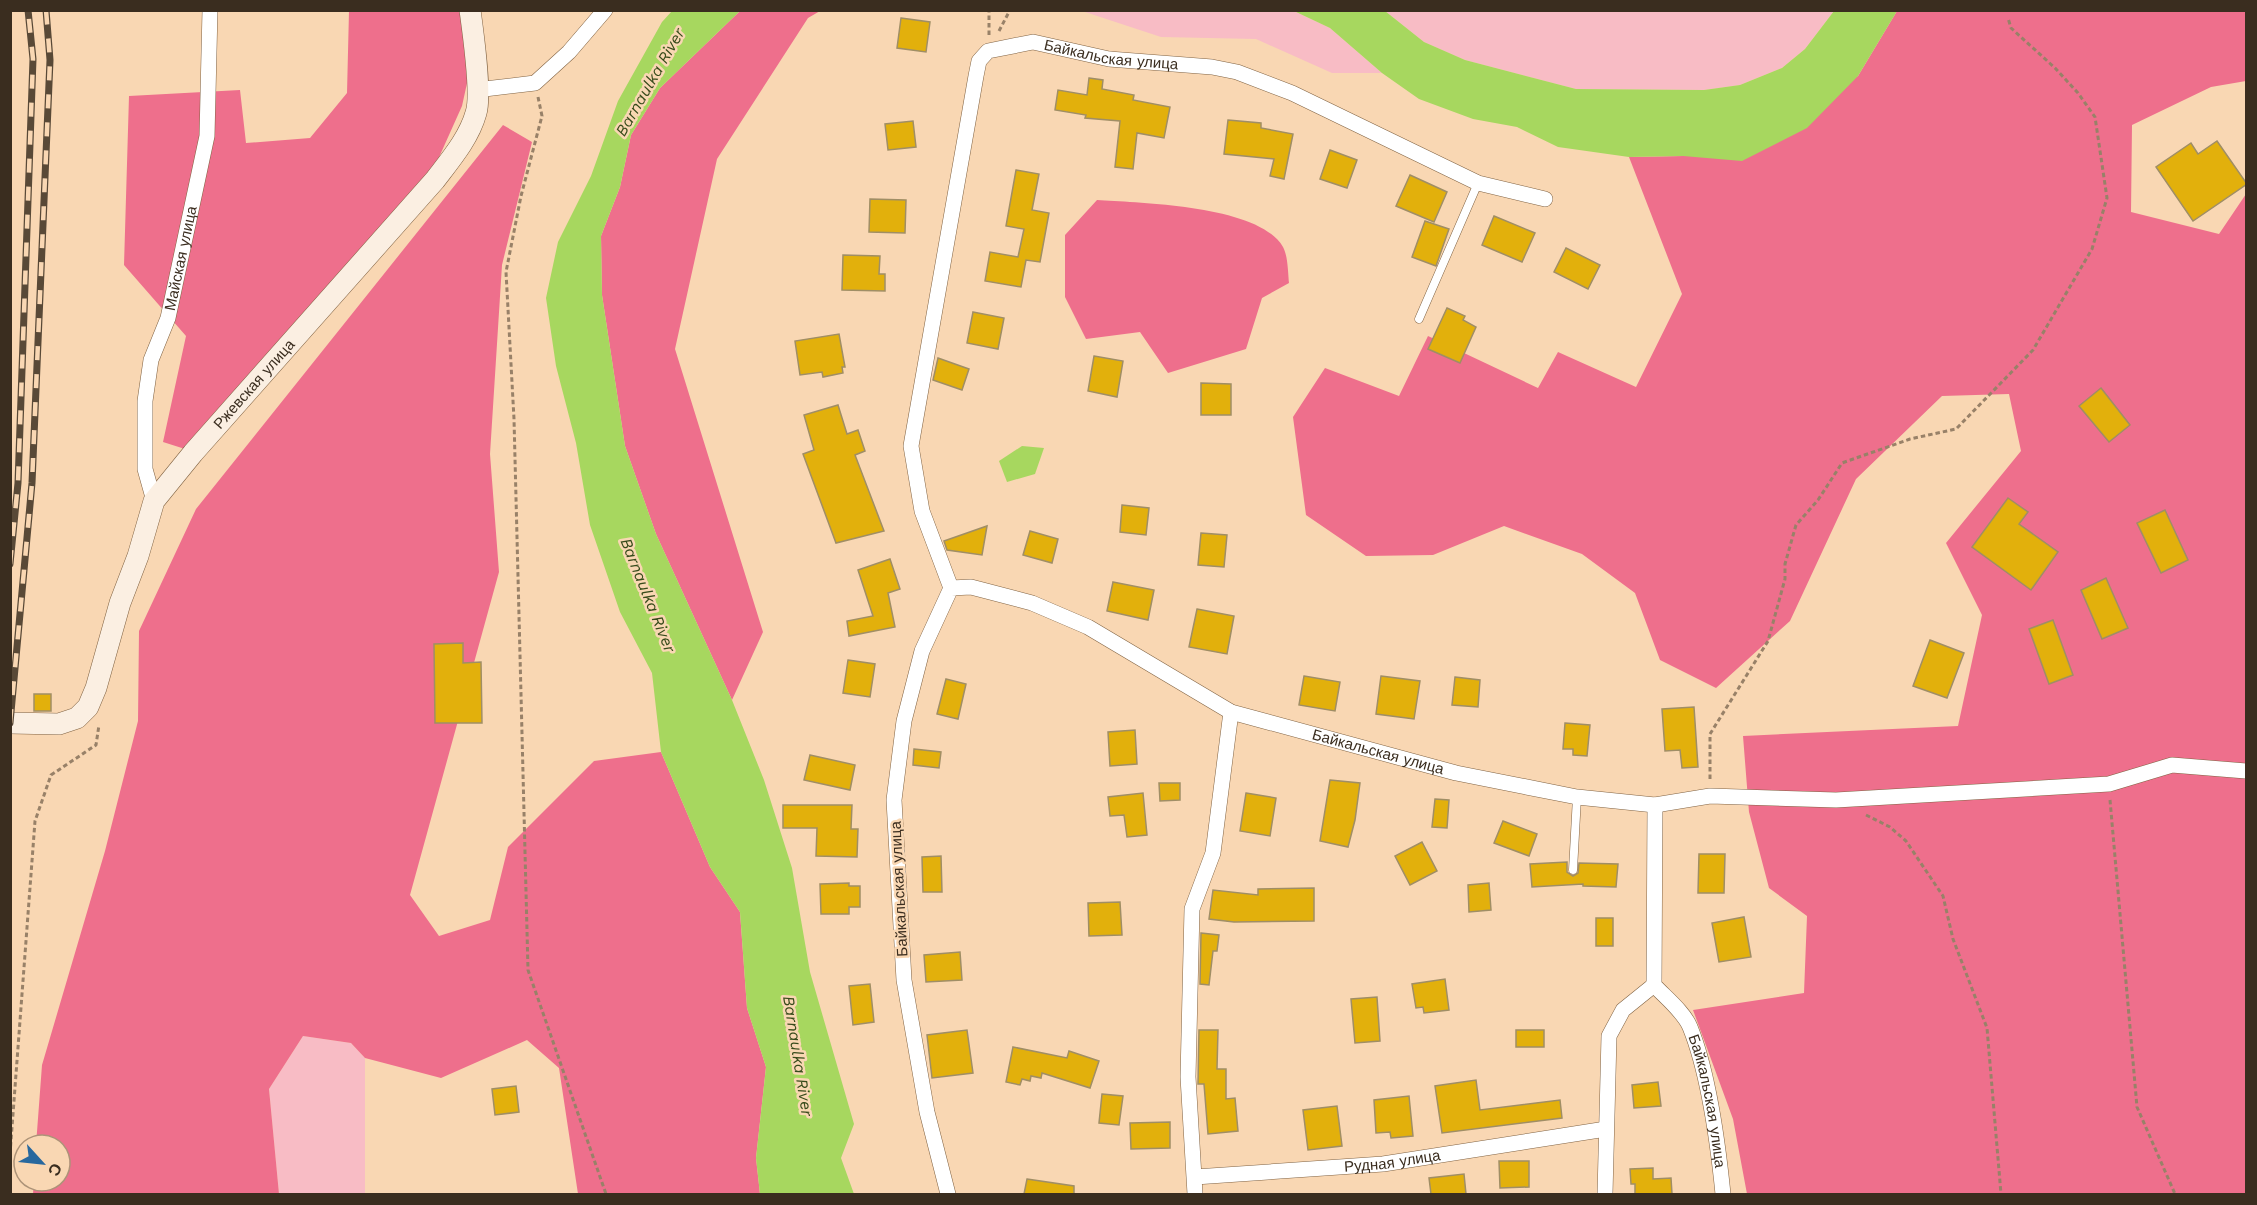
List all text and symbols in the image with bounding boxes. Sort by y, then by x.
water label: Barnaulka River [611,24,689,139]
street label: Байкальская улица [1042,36,1180,73]
street label: Майская улица [161,204,201,312]
street label: Ржевская улица [210,335,299,433]
water label: Barnaulka River [616,535,680,656]
street label: Байкальская улица [1310,725,1447,779]
street label: Байкальская улица [886,820,912,957]
water label: Barnaulka River [779,994,817,1118]
street label: Байкальская улица [1685,1032,1729,1170]
north arrow [12,1133,72,1193]
street label: Рудная улица [1344,1146,1442,1176]
text: С [44,1160,66,1179]

